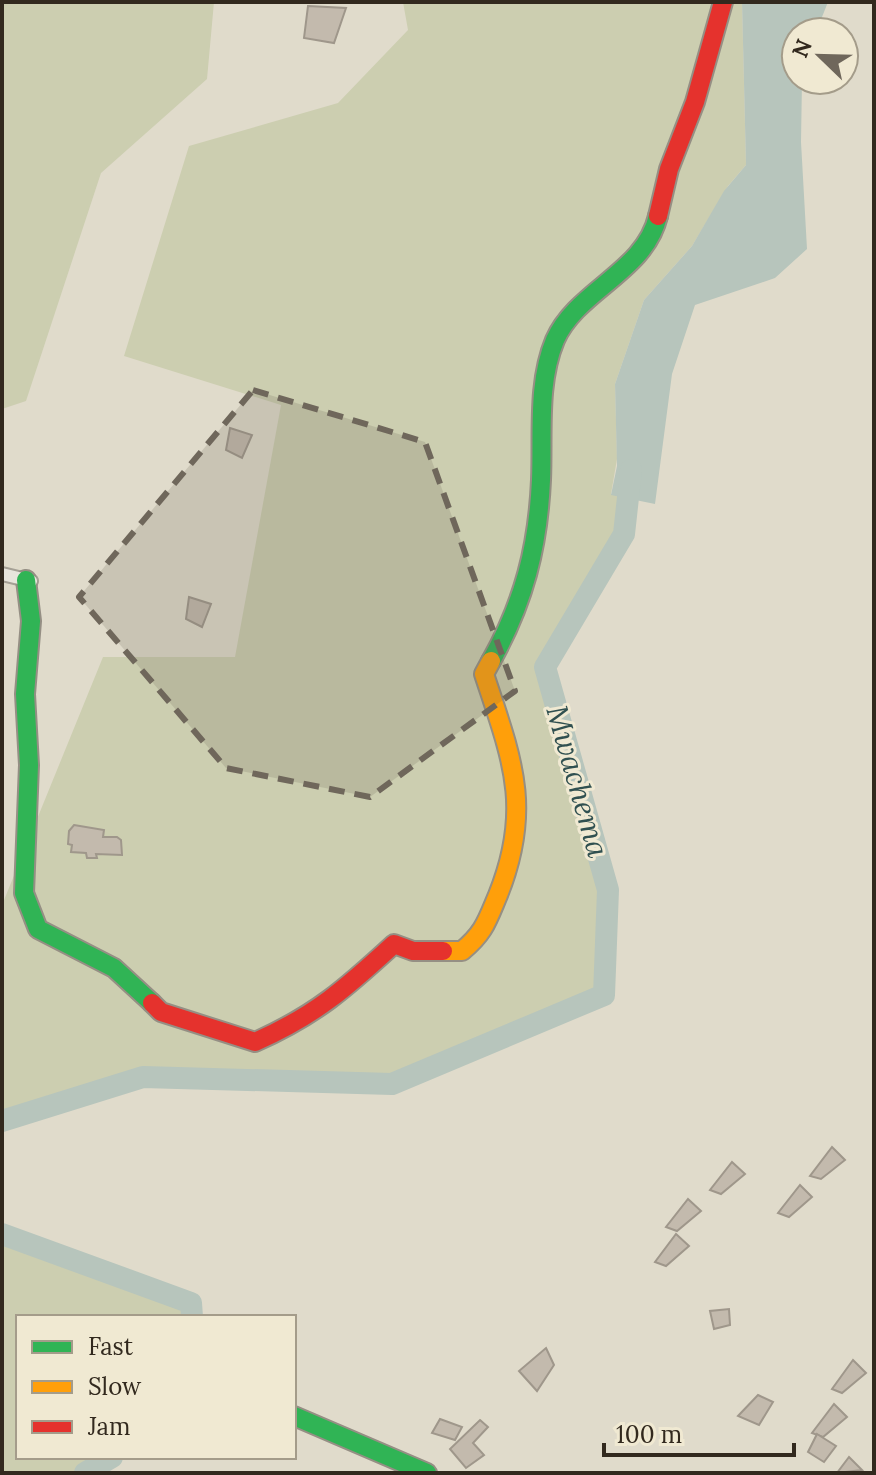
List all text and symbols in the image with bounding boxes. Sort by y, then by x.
north arrow [780,16,860,96]
text: N [785,35,818,61]
water label: Mwachema [538,701,618,862]
legend [16,1315,296,1459]
text: Fast [88,1331,134,1362]
text: Slow [88,1371,142,1402]
scale bar [604,1407,794,1457]
text: Jam [87,1411,130,1442]
text: 100 m [616,1419,682,1450]

